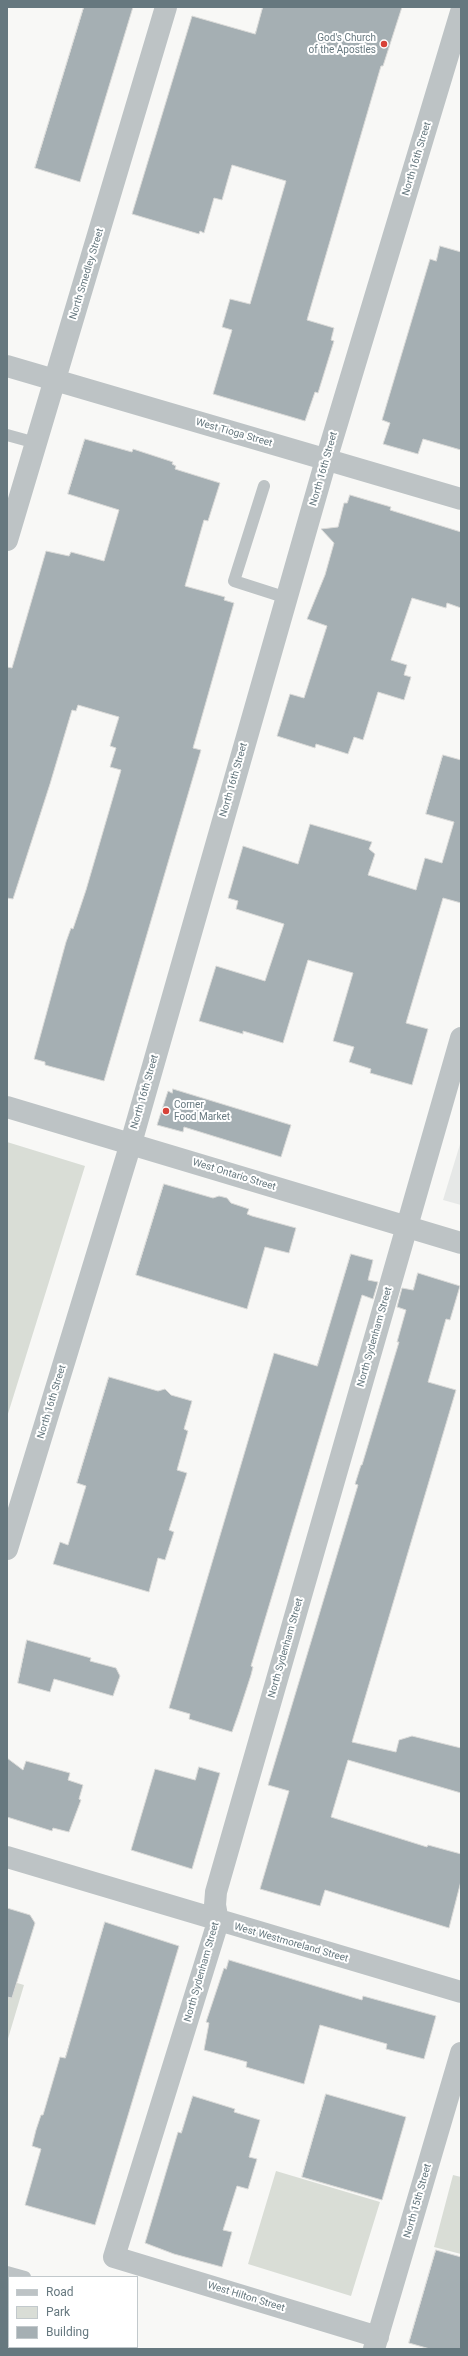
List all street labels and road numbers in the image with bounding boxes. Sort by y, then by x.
street label: North 16th Street [400,121,434,197]
street label: North Smedley Street [67,227,107,321]
street label: West Tioga Street [194,416,274,450]
street label: North 16th Street [308,431,340,507]
street label: North 16th Street [218,742,250,818]
street label: North 16th Street [129,1054,161,1130]
street label: West Ontario Street [191,1157,277,1193]
street label: North Sydenham Street [355,1286,395,1388]
street label: North 16th Street [35,1364,69,1440]
street label: North Sydenham Street [266,1597,306,1699]
street label: North Sydenham Street [182,1921,222,2023]
street label: West Westmoreland Street [232,1921,350,1965]
street label: North 15th Street [402,2163,434,2239]
street label: West Hilton Street [206,2280,286,2314]

